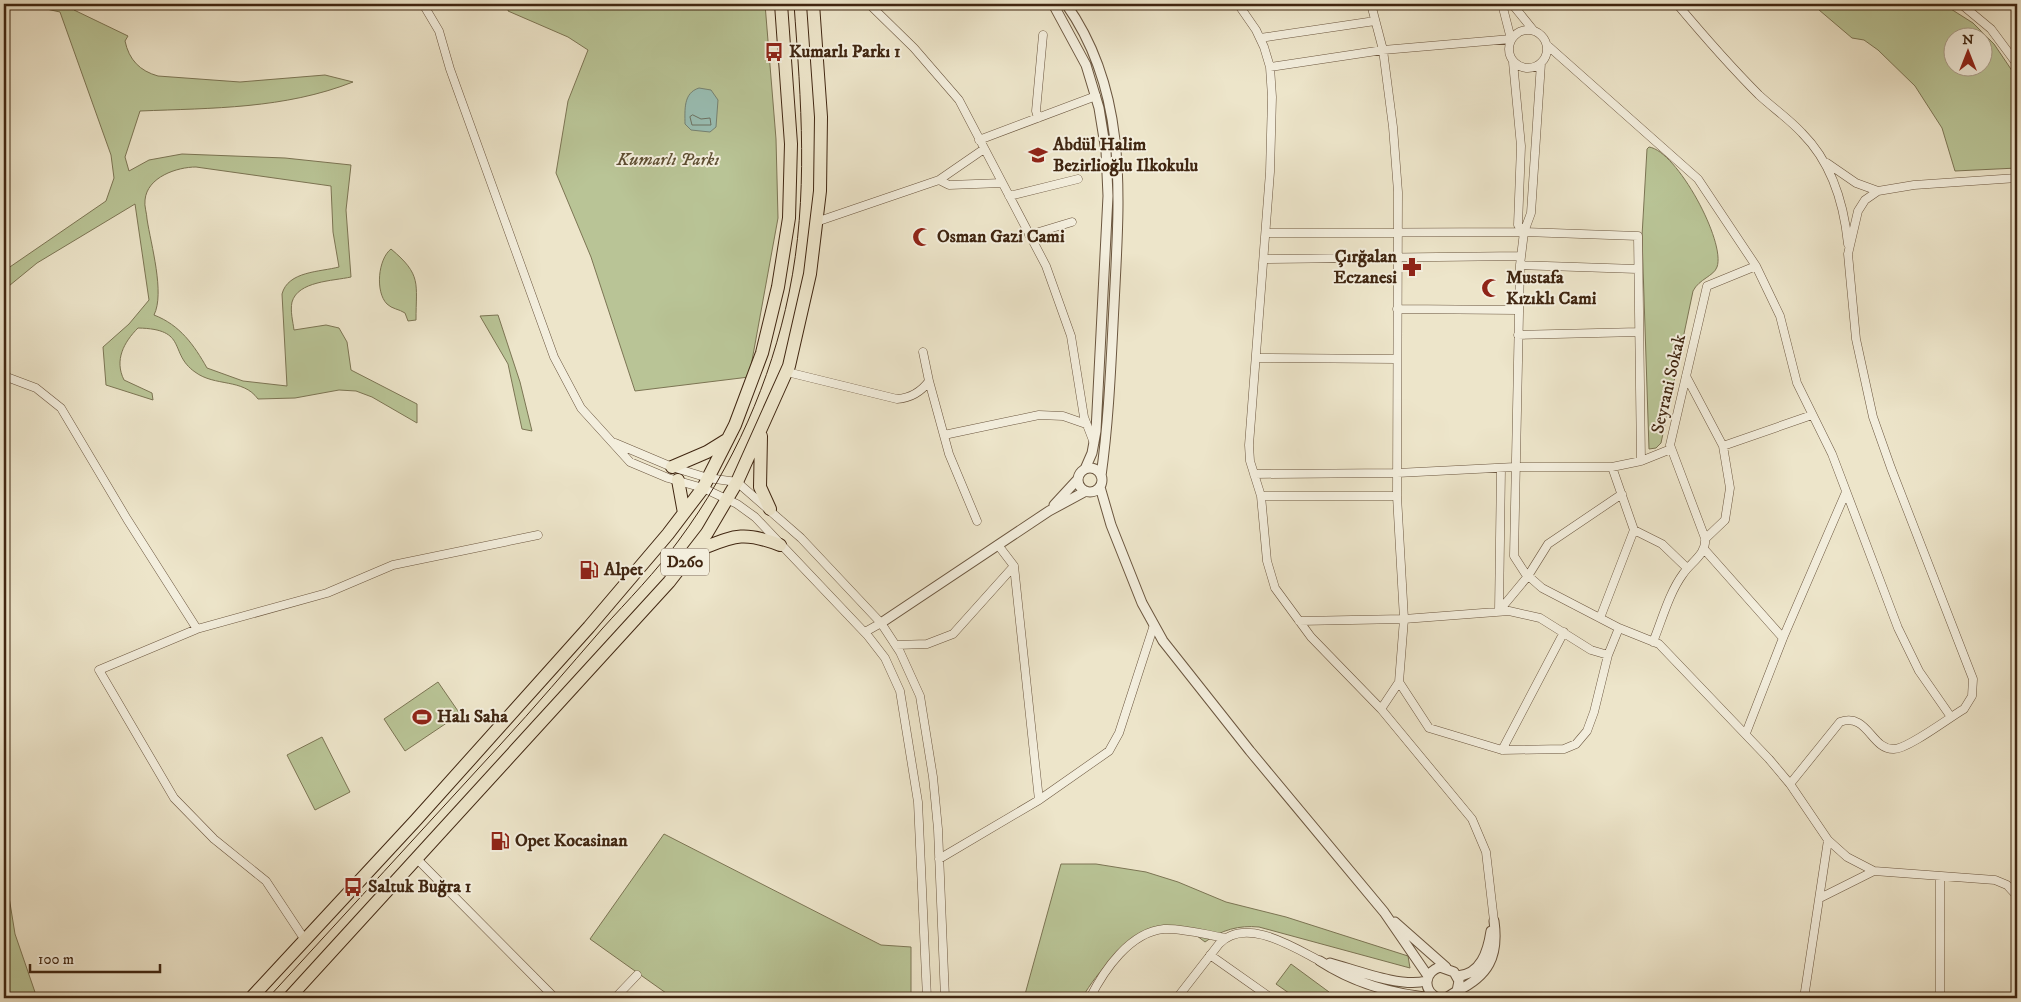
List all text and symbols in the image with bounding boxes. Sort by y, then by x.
north arrow [1944,28,1994,78]
text: N [1962,31,1974,49]
bus stop icon: Kumarlı Parkı 1 [763,41,785,63]
place label: Kumarlı Parkı 1 [789,41,901,63]
place label: Abdül Halim Bezirlioğlu Ilkokulu [1052,134,1198,177]
school or university icon: Abdül Halim Bezirlioğlu Ilkokulu [1027,144,1049,166]
park label: Kumarlı Parkı [616,149,719,171]
mosque icon: Osman Gazi Cami [911,226,933,248]
place label: Osman Gazi Cami [937,226,1065,248]
place label: Çırğalan Eczanesi [1334,246,1398,289]
pharmacy icon: Çırğalan Eczanesi [1401,256,1423,278]
place label: Mustafa Kızıklı Cami [1506,267,1597,310]
mosque icon: Mustafa Kızıklı Cami [1480,277,1502,299]
street label: Seyrani Sokak [1647,332,1691,436]
road number: D260 [661,548,709,576]
fuel station icon: Alpet [578,559,600,581]
place label: Alpet [603,559,643,581]
sports icon: Halı Saha [411,706,433,728]
place label: Halı Saha [437,706,508,728]
fuel station icon: Opet Kocasinan [489,830,511,852]
place label: Opet Kocasinan [515,830,628,852]
bus stop icon: Saltuk Buğra 1 [342,876,364,898]
place label: Saltuk Buğra 1 [368,876,472,898]
scale bar [30,942,160,974]
text: 100 m [38,950,74,969]

